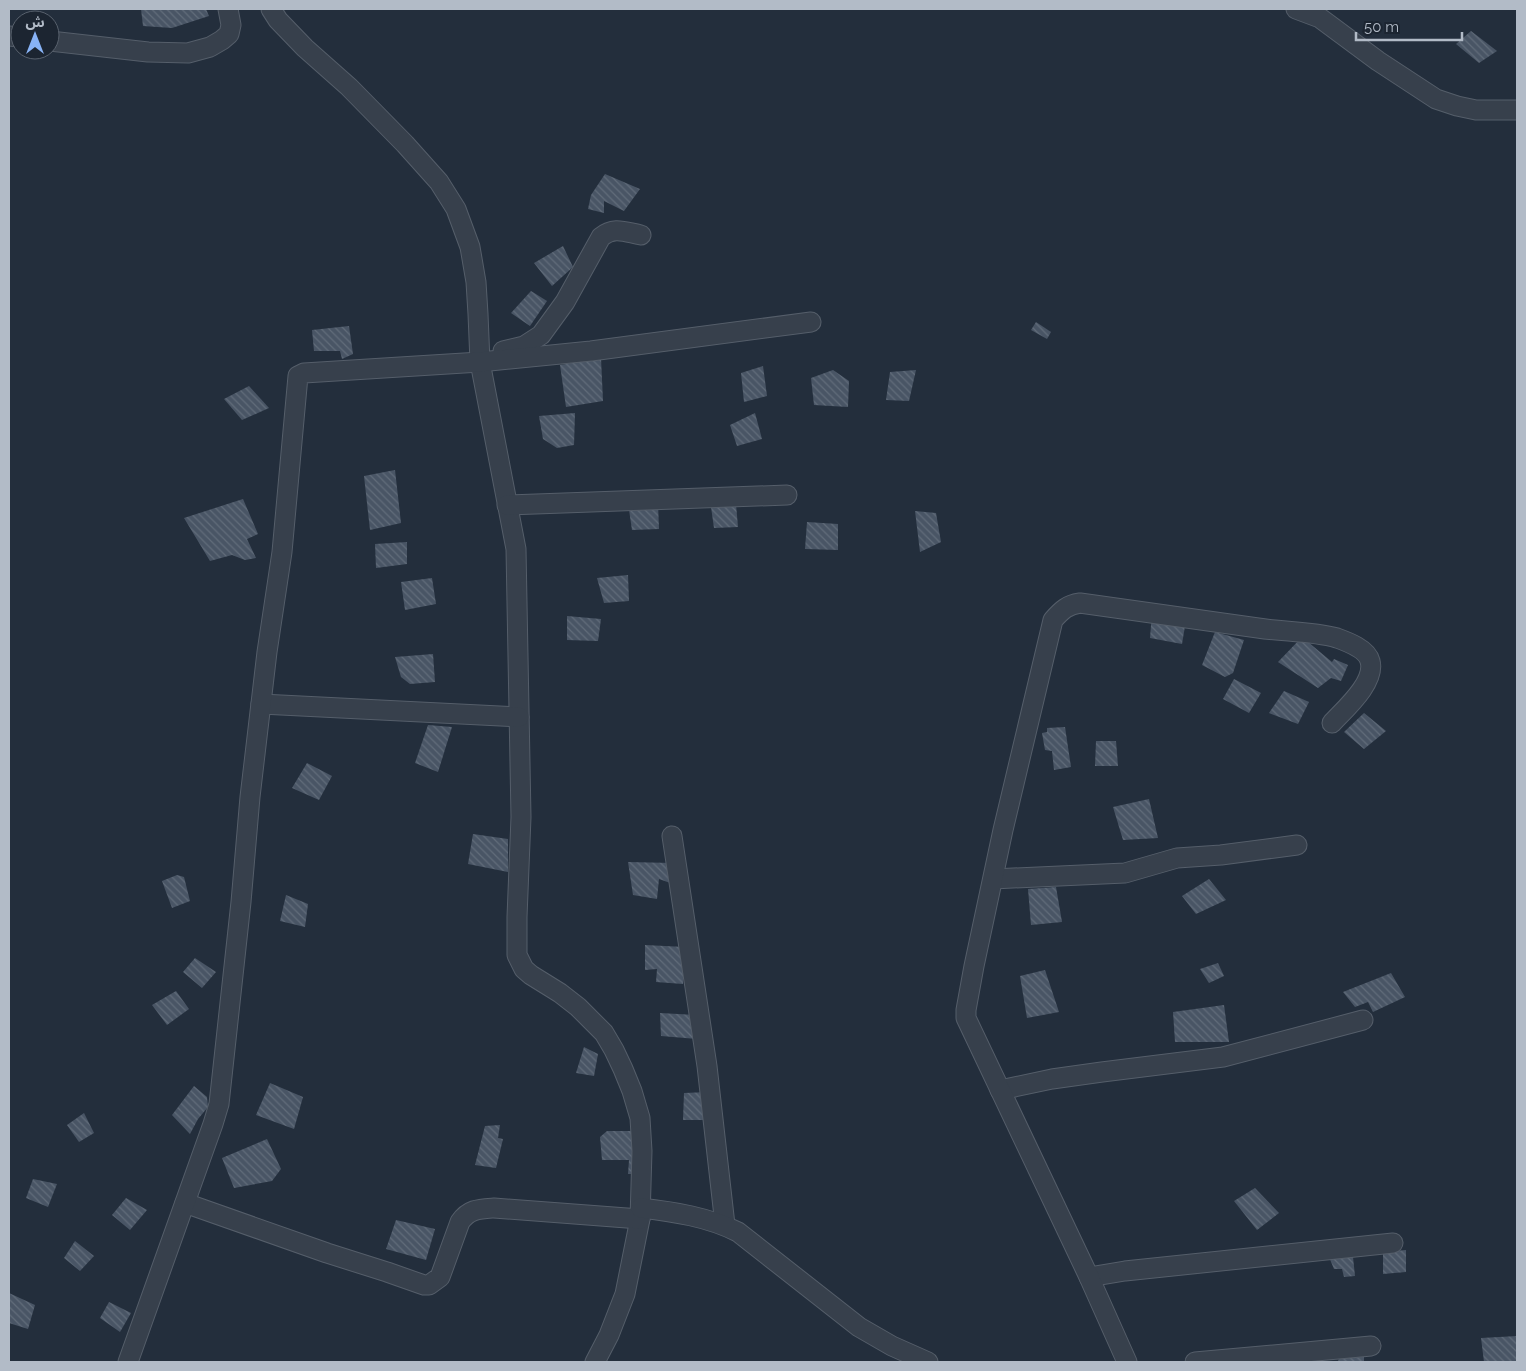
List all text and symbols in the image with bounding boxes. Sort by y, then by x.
north arrow [10,10,60,60]
scale bar [1356,10,1462,42]
text: ش [25,14,45,30]
text: 50 m [1364,18,1399,36]

